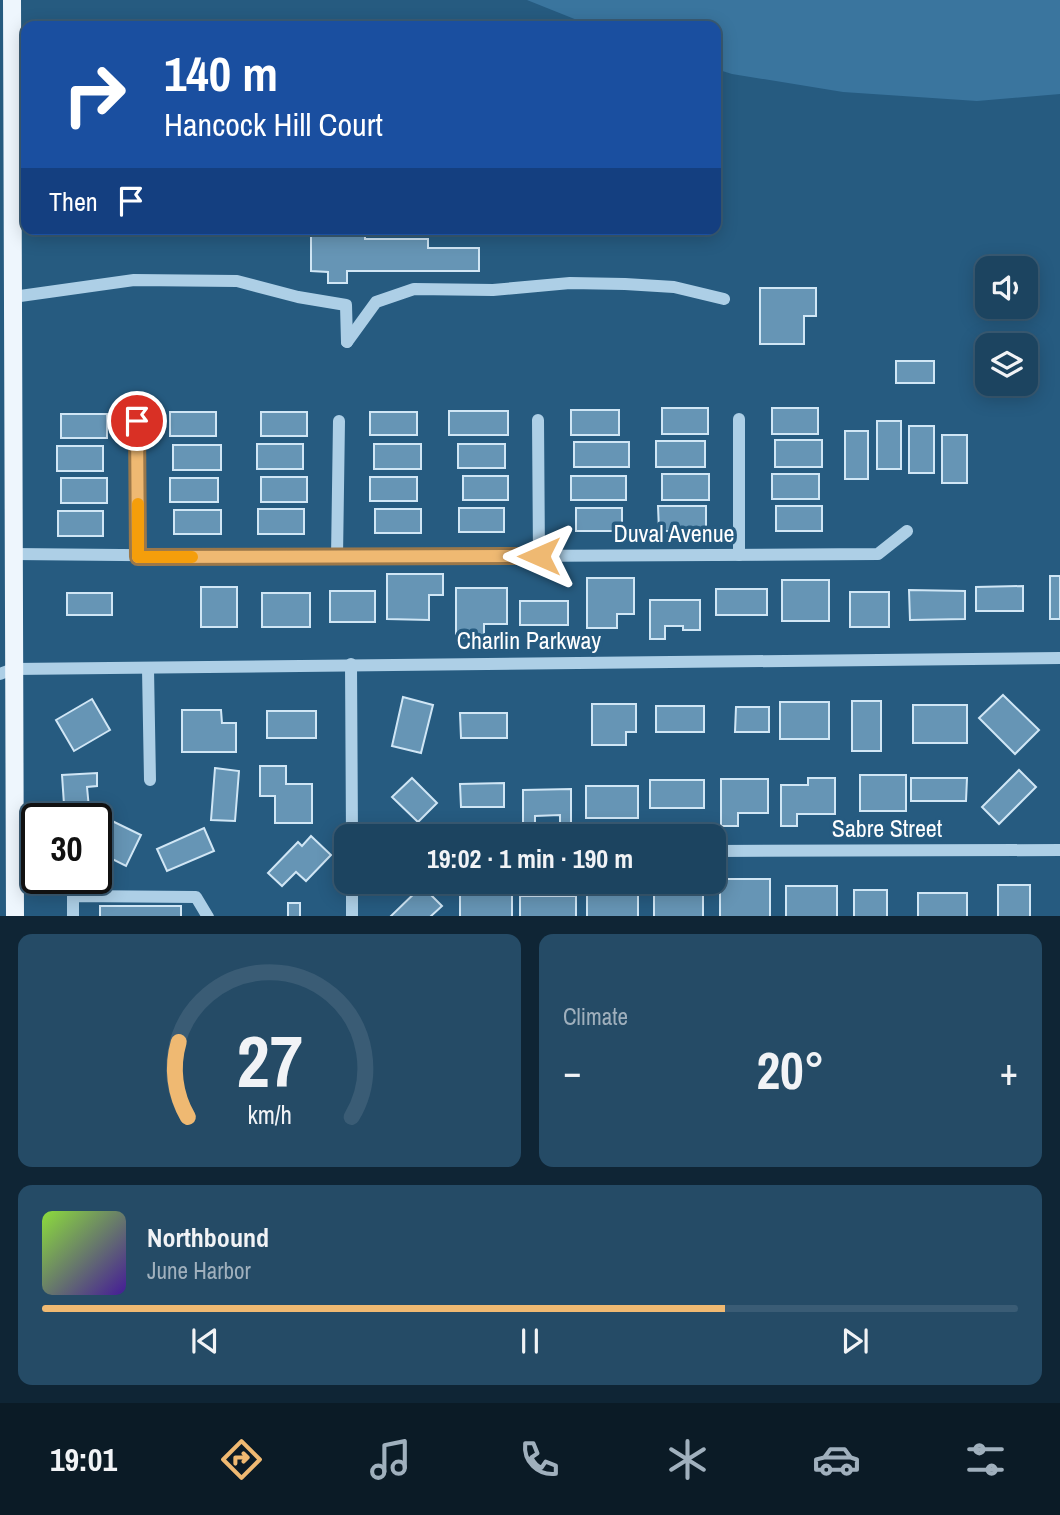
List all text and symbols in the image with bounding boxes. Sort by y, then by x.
text: 140 m [164,40,278,106]
icon: right [49,49,140,140]
text: Hancock Hill Court [164,103,383,146]
icon: arrive [112,182,150,220]
text: Then [49,184,98,219]
map controls [975,256,1038,396]
button: sound [975,256,1038,319]
button: layers [975,333,1038,396]
pin [107,391,167,451]
icon: arrive [118,402,156,440]
street label: Duval Avenue [613,517,735,549]
position arrow [502,519,576,593]
street label: Charlin Parkway [457,624,601,656]
speed limit sign: 30 [21,803,112,894]
street label: Sabre Street [832,812,943,844]
text: 19:02 · 1 min · 190 m [427,841,633,876]
text: Climate [563,1001,628,1032]
text: 27 [236,1012,303,1110]
text: 20° [756,1035,825,1105]
text: − [563,1046,581,1097]
text: + [1000,1046,1018,1097]
text: km/h [247,1097,292,1131]
text: Northbound [147,1220,269,1255]
text: June Harbor [147,1255,251,1286]
icon: previous [186,1322,224,1360]
icon: pause [511,1322,549,1360]
icon: next [836,1322,874,1360]
icon: directions [217,1435,266,1484]
icon: music [366,1435,415,1484]
icon: phone [515,1435,564,1484]
icon: climate [663,1435,712,1484]
icon: car [812,1435,861,1484]
icon: filters [961,1435,1010,1484]
text: 19:01 [50,1438,117,1481]

